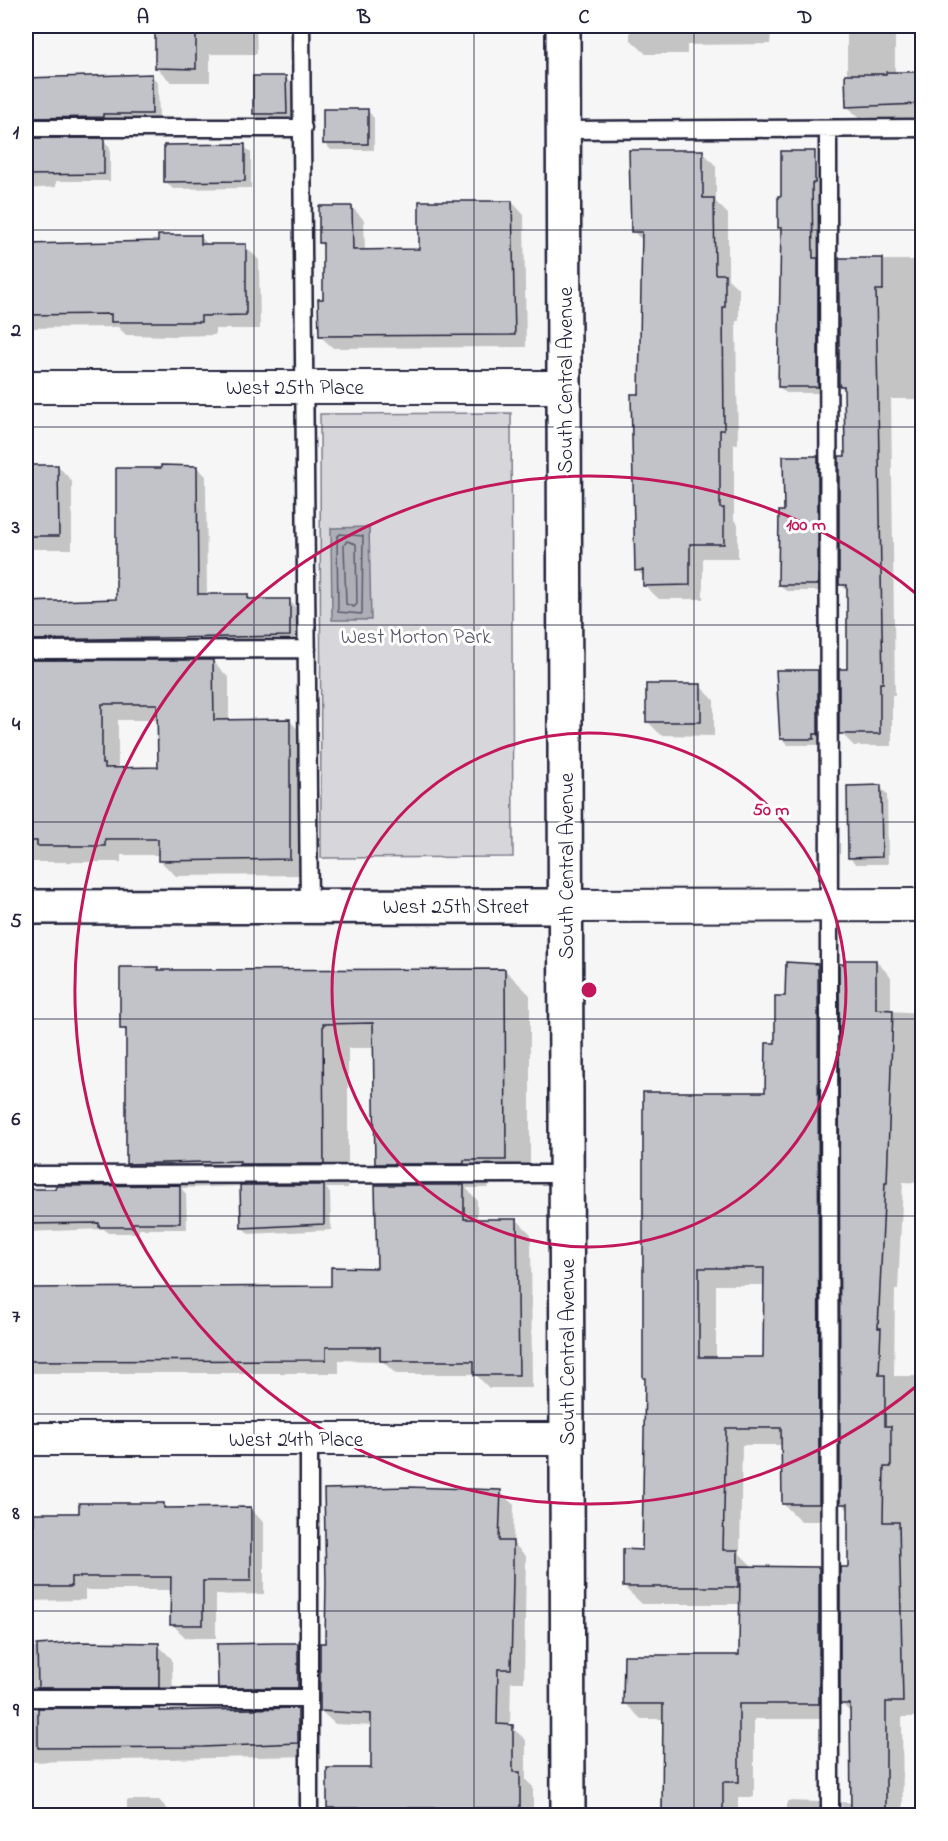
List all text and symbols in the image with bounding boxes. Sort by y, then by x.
text: A [137,4,149,33]
text: B [356,4,371,33]
text: C [579,4,590,33]
text: D [797,4,812,33]
text: 1 [13,119,20,148]
street label: South Central Avenue [552,286,582,473]
text: 2 [10,317,21,346]
street label: West 25th Place [226,374,365,404]
text: 100 m [786,513,826,539]
text: 3 [11,514,20,543]
park label: West Morton Park [341,623,492,653]
text: 4 [12,711,21,740]
street label: South Central Avenue [553,772,583,959]
text: 50 m [753,798,789,824]
street label: West 25th Street [383,893,529,923]
text: 5 [10,908,22,937]
centre of rings [579,980,599,1000]
text: 6 [12,1106,21,1135]
street label: South Central Avenue [554,1258,584,1445]
text: 7 [12,1303,21,1332]
street label: West 24th Place [229,1426,364,1456]
text: 8 [11,1500,20,1529]
text: 9 [12,1697,20,1726]

